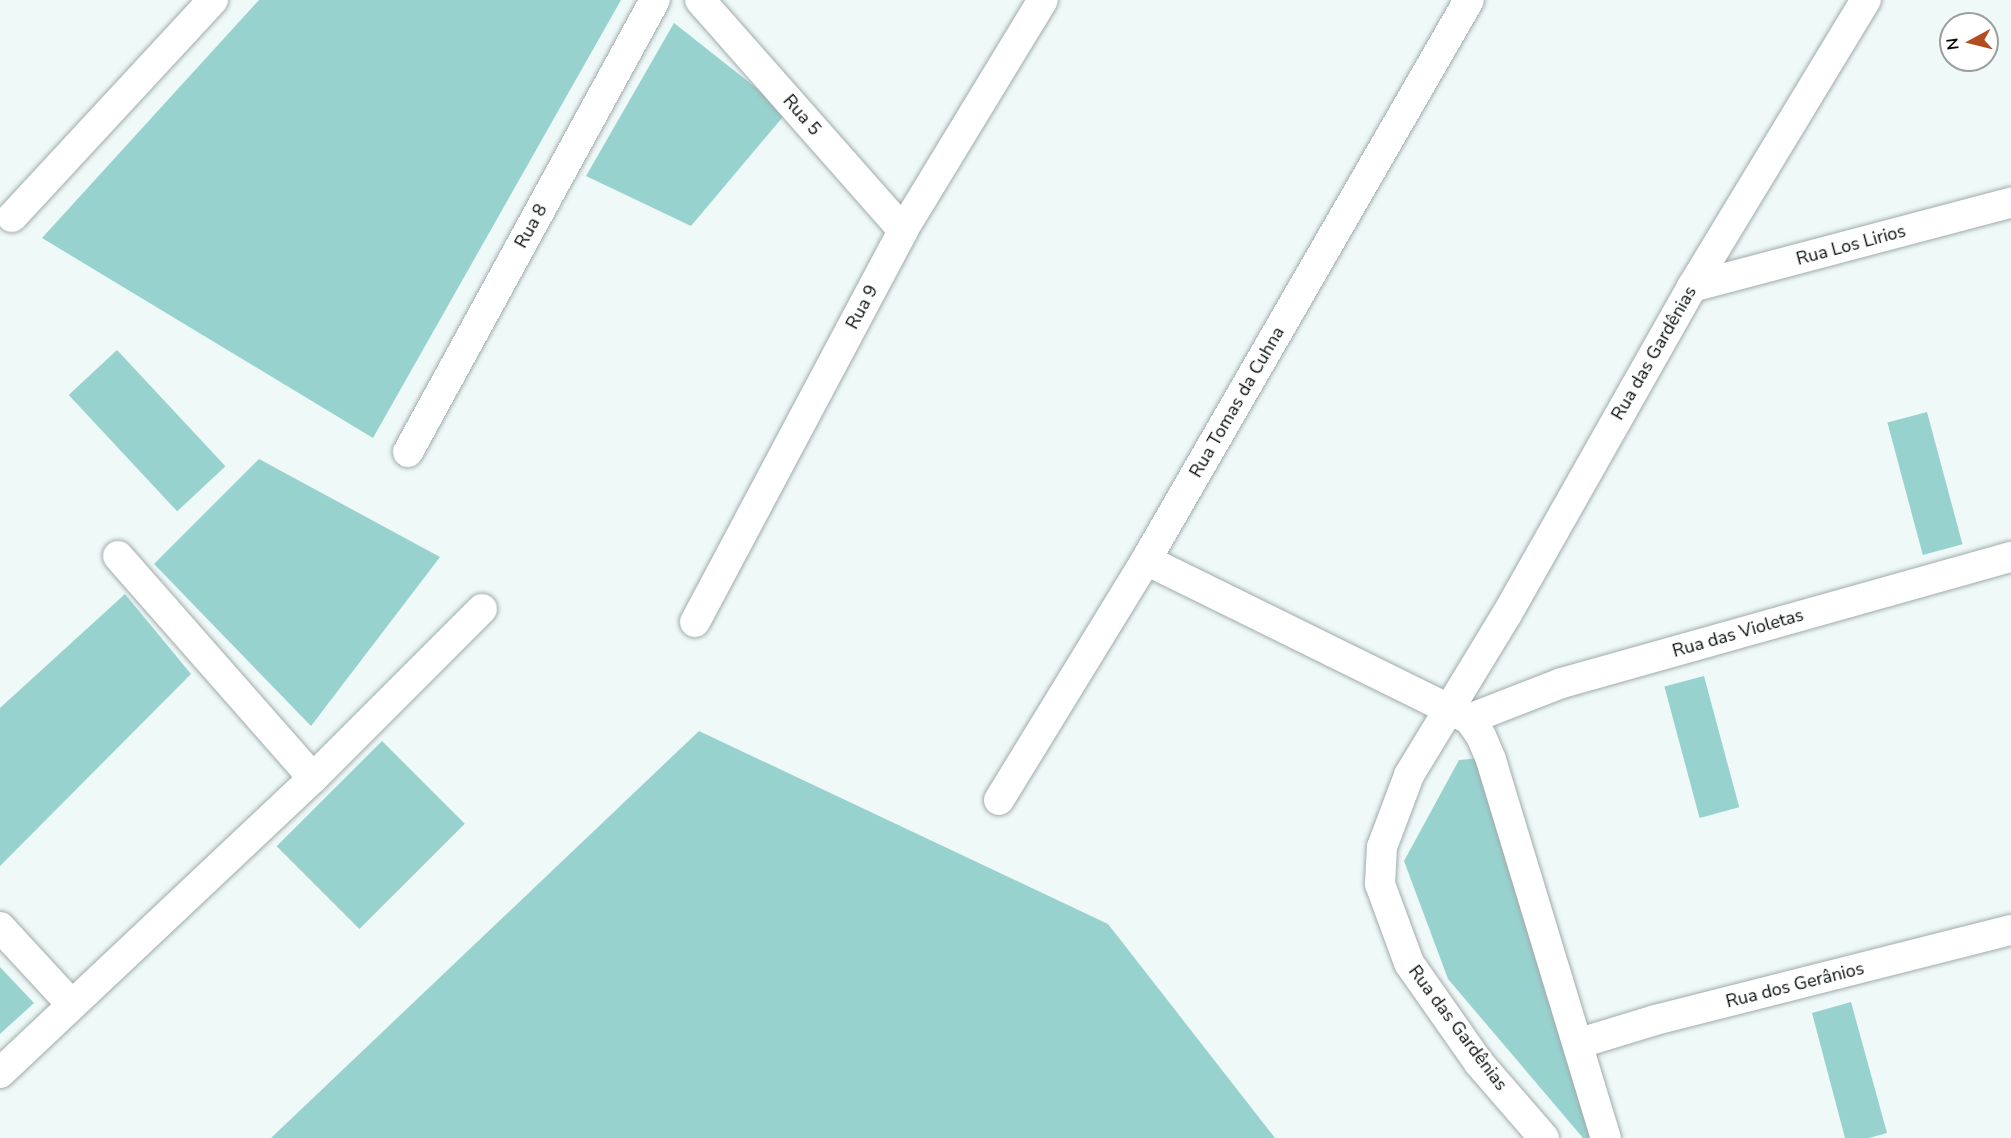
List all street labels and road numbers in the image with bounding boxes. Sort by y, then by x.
street label: Rua 5 [778,90,826,140]
street label: Rua 8 [510,200,552,252]
street label: Rua Los Lirios [1794,220,1908,270]
street label: Rua 9 [841,281,883,333]
street label: Rua das Gardênias [1607,282,1701,424]
street label: Rua Tomas da Cuhna [1185,323,1289,481]
street label: Rua das Violetas [1670,604,1806,662]
street label: Rua dos Gerânios [1724,957,1866,1013]
street label: Rua das Gardênias [1404,961,1512,1095]

